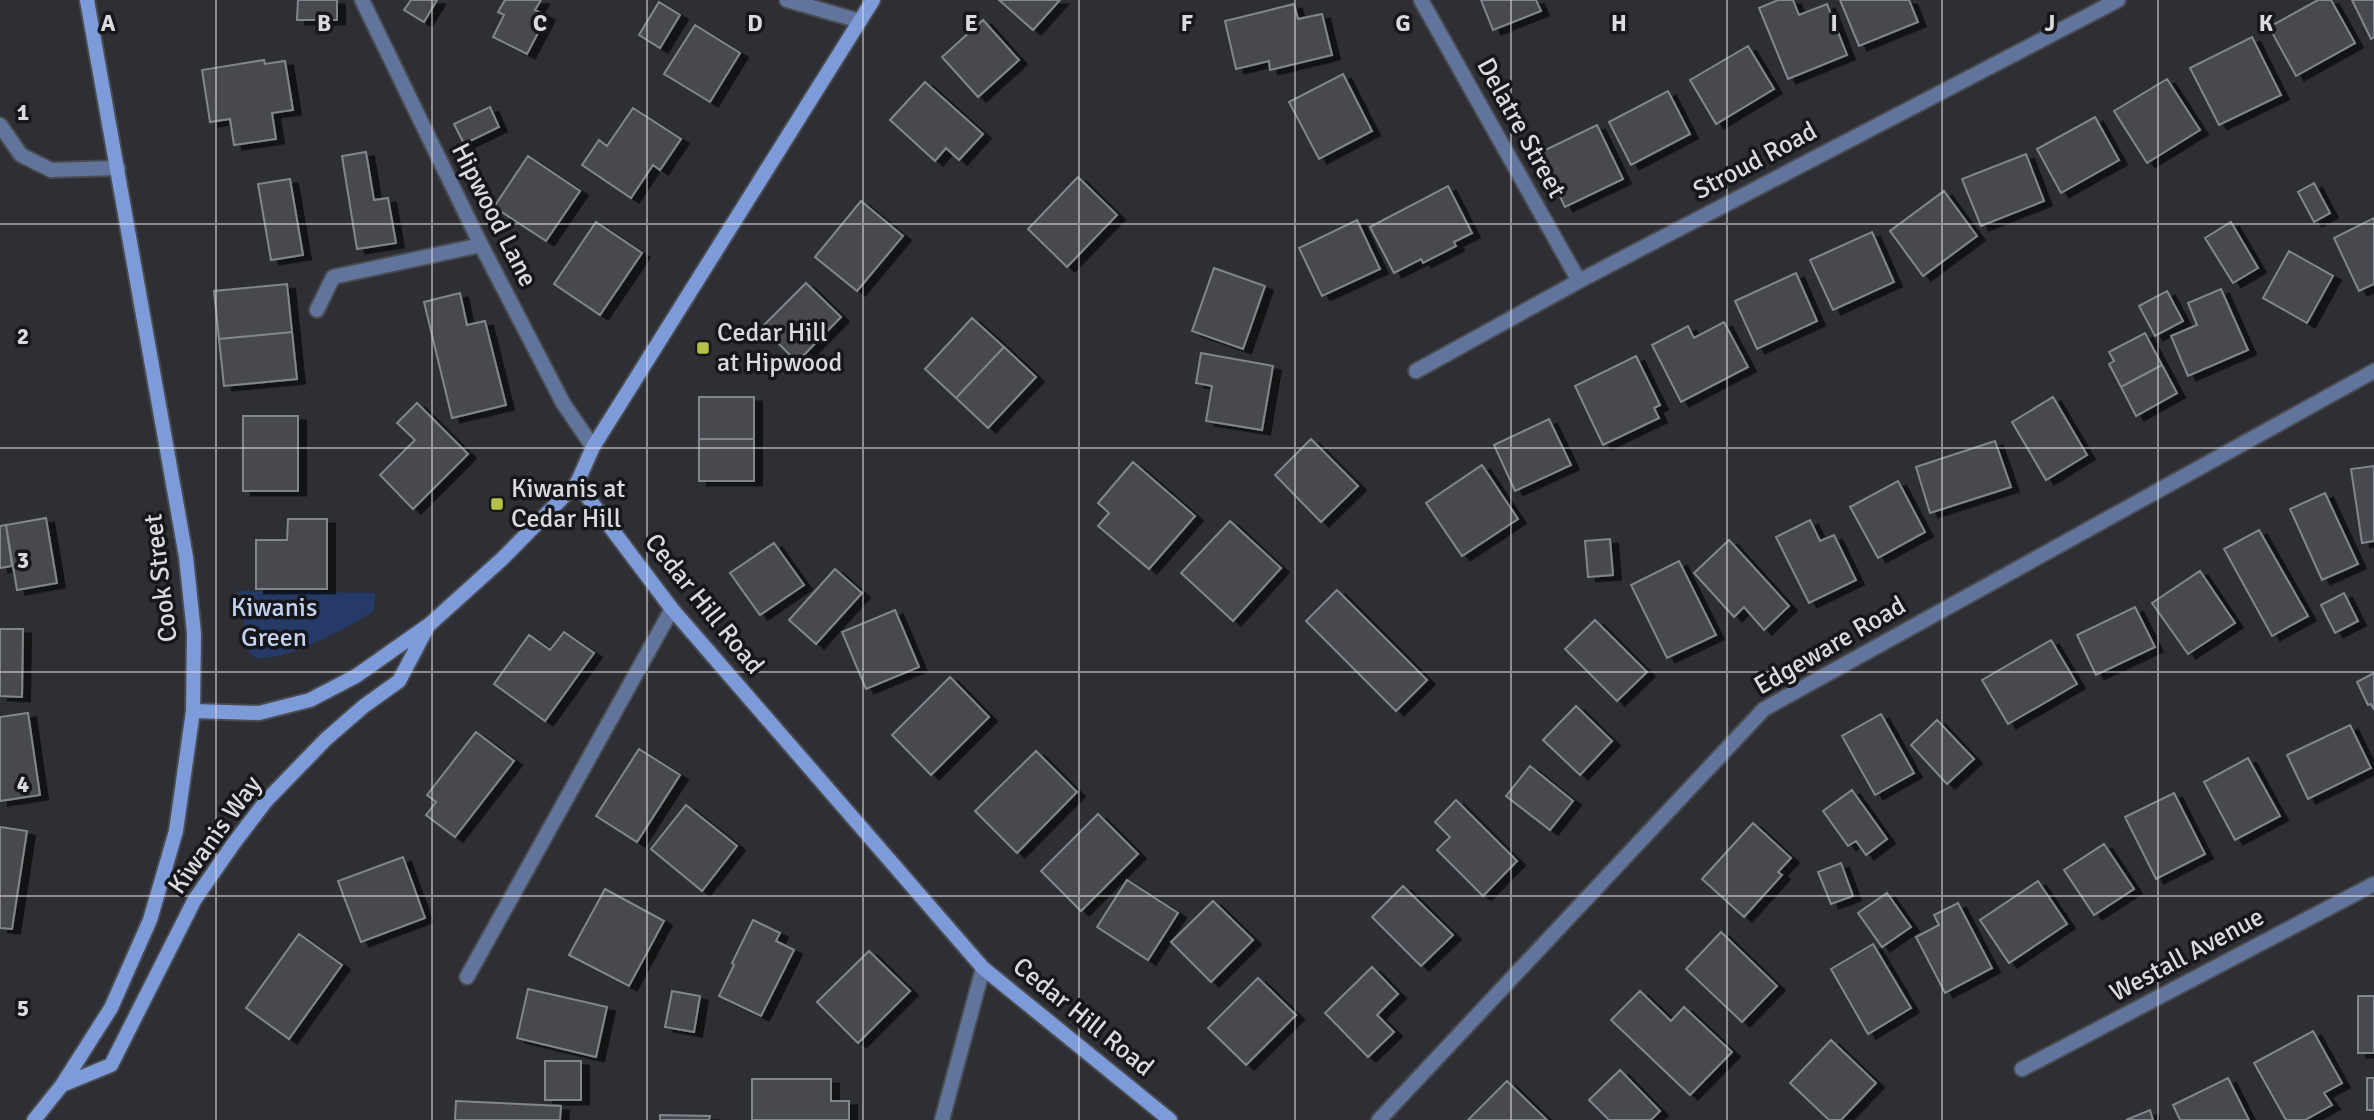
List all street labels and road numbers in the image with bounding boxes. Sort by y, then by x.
street label: Delatre Street [1469,52,1573,204]
street label: Stroud Road [1688,115,1822,207]
street label: Hipwood Lane [444,138,544,292]
street label: Cook Street [137,512,185,644]
street label: Cedar Hill Road [638,527,770,681]
street label: Edgeware Road [1748,590,1912,702]
street label: Kiwanis Way [161,770,269,900]
street label: Westall Avenue [2105,901,2269,1009]
street label: Cedar Hill Road [1006,951,1160,1083]

